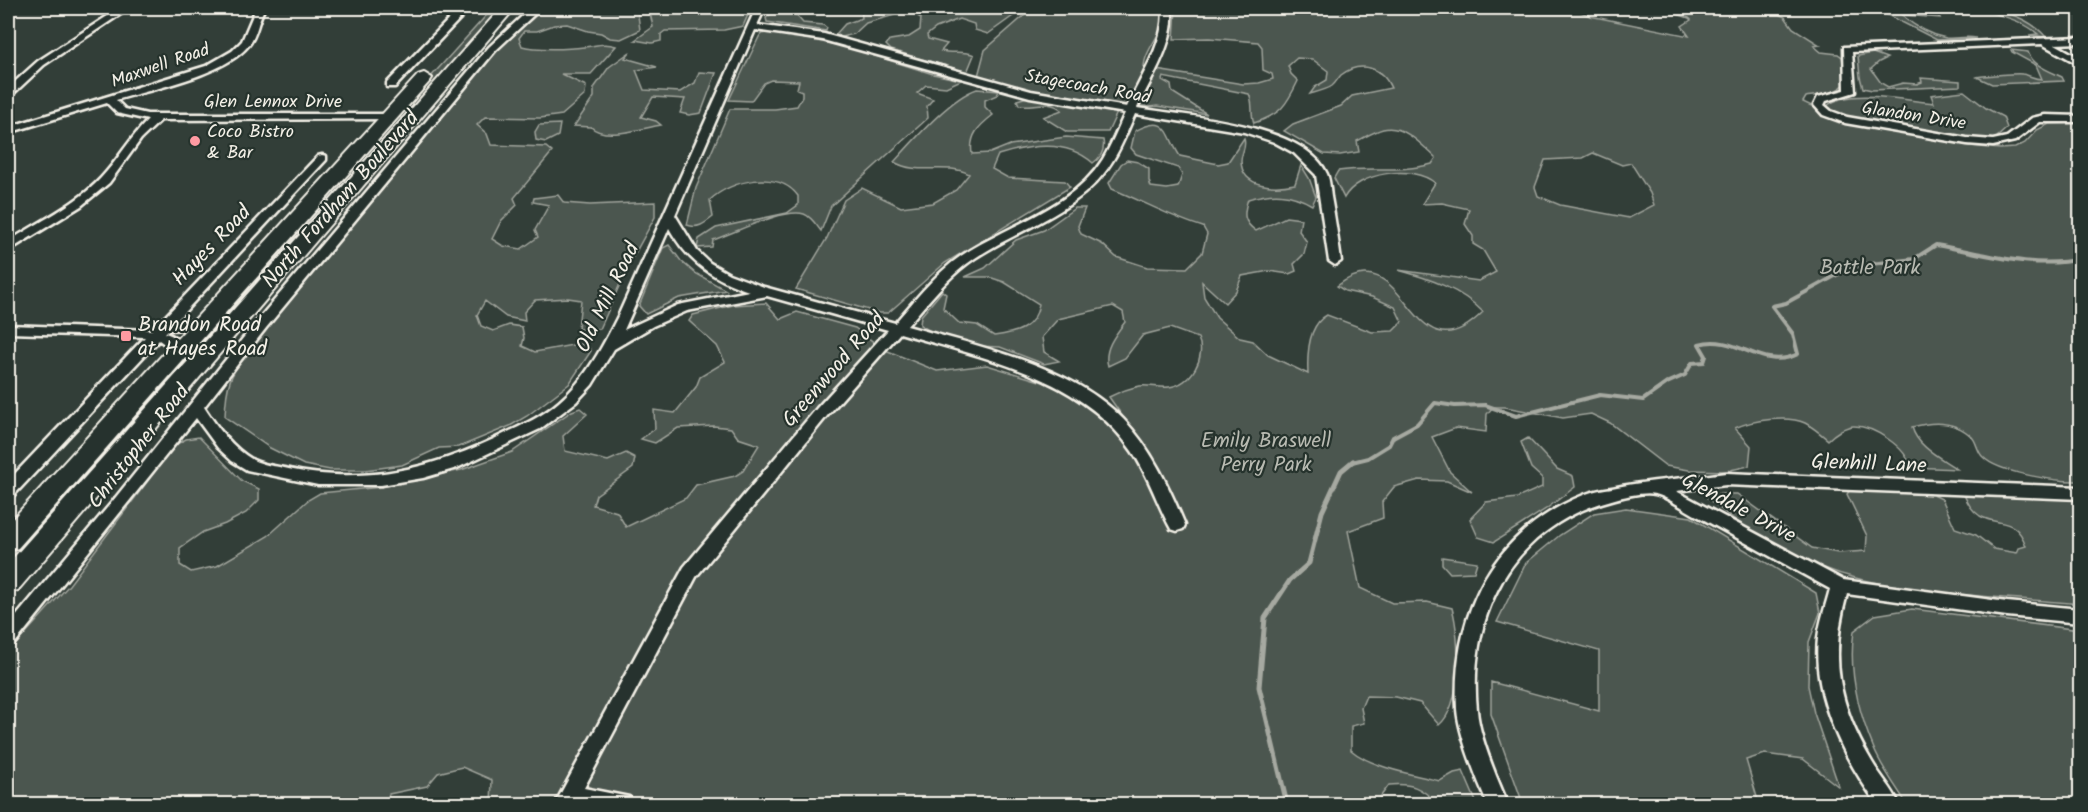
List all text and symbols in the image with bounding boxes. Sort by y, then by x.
street label: Maxwell Road [107,36,215,97]
street label: Stagecoach Road [1023,62,1154,113]
street label: Glen Lennox Drive [204,88,342,117]
street label: Glandon Drive [1860,94,1968,139]
street label: North Fordham Boulevard [254,103,428,296]
place label: Coco Bistro & Bar [207,118,294,168]
marker: Coco Bistro & Bar [188,134,202,148]
street label: Hayes Road [165,197,260,294]
street label: Old Mill Road [567,236,650,359]
park label: Battle Park [1820,252,1920,285]
street label: Greenwood Road [774,304,894,435]
place label: Brandon Road at Hayes Road [138,309,268,366]
marker: Brandon Road at Hayes Road [119,329,133,343]
street label: Christopher Road [80,377,199,516]
park label: Emily Braswell Perry Park [1201,425,1331,482]
street label: Glenhill Lane [1811,446,1928,483]
street label: Glendale Drive [1675,464,1802,553]

